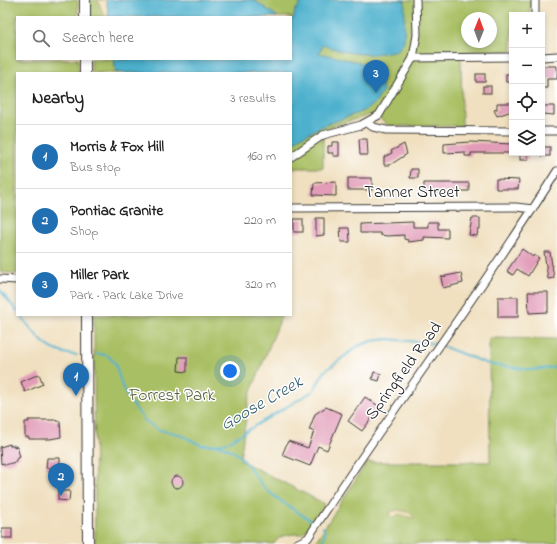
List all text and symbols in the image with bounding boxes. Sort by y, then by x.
north arrow [461,12,497,48]
map controls [509,12,545,156]
button: + [509,12,545,48]
search box [16,16,292,60]
icon: search [30,27,52,49]
text: Search here [62,27,134,49]
button: − [509,48,545,84]
pin: 3 [363,60,389,93]
button: locate [509,84,545,120]
text: Nearby [32,86,84,111]
text: 3 results [230,89,276,108]
button: layers [509,120,545,156]
text: Morris & Fox Hill [70,136,164,158]
text: 1 [43,147,47,166]
text: 160 m [247,147,276,166]
text: Bus stop [70,158,121,177]
street label: Tanner Street [364,180,460,205]
text: Pontiac Granite [70,200,163,222]
text: 2 [42,211,48,230]
text: 220 m [244,211,276,230]
text: Shop [70,222,98,241]
text: Miller Park [70,264,129,286]
text: 3 [42,275,48,294]
text: 320 m [245,275,276,294]
text: Park · Park Lake Drive [70,286,183,305]
street label: Springfield Road [360,316,450,427]
your location [220,361,240,381]
pin: 1 [63,363,89,396]
water label: Goose Creek [216,369,309,438]
park label: Forrest Park [128,383,215,408]
pin: 2 [48,463,74,496]

